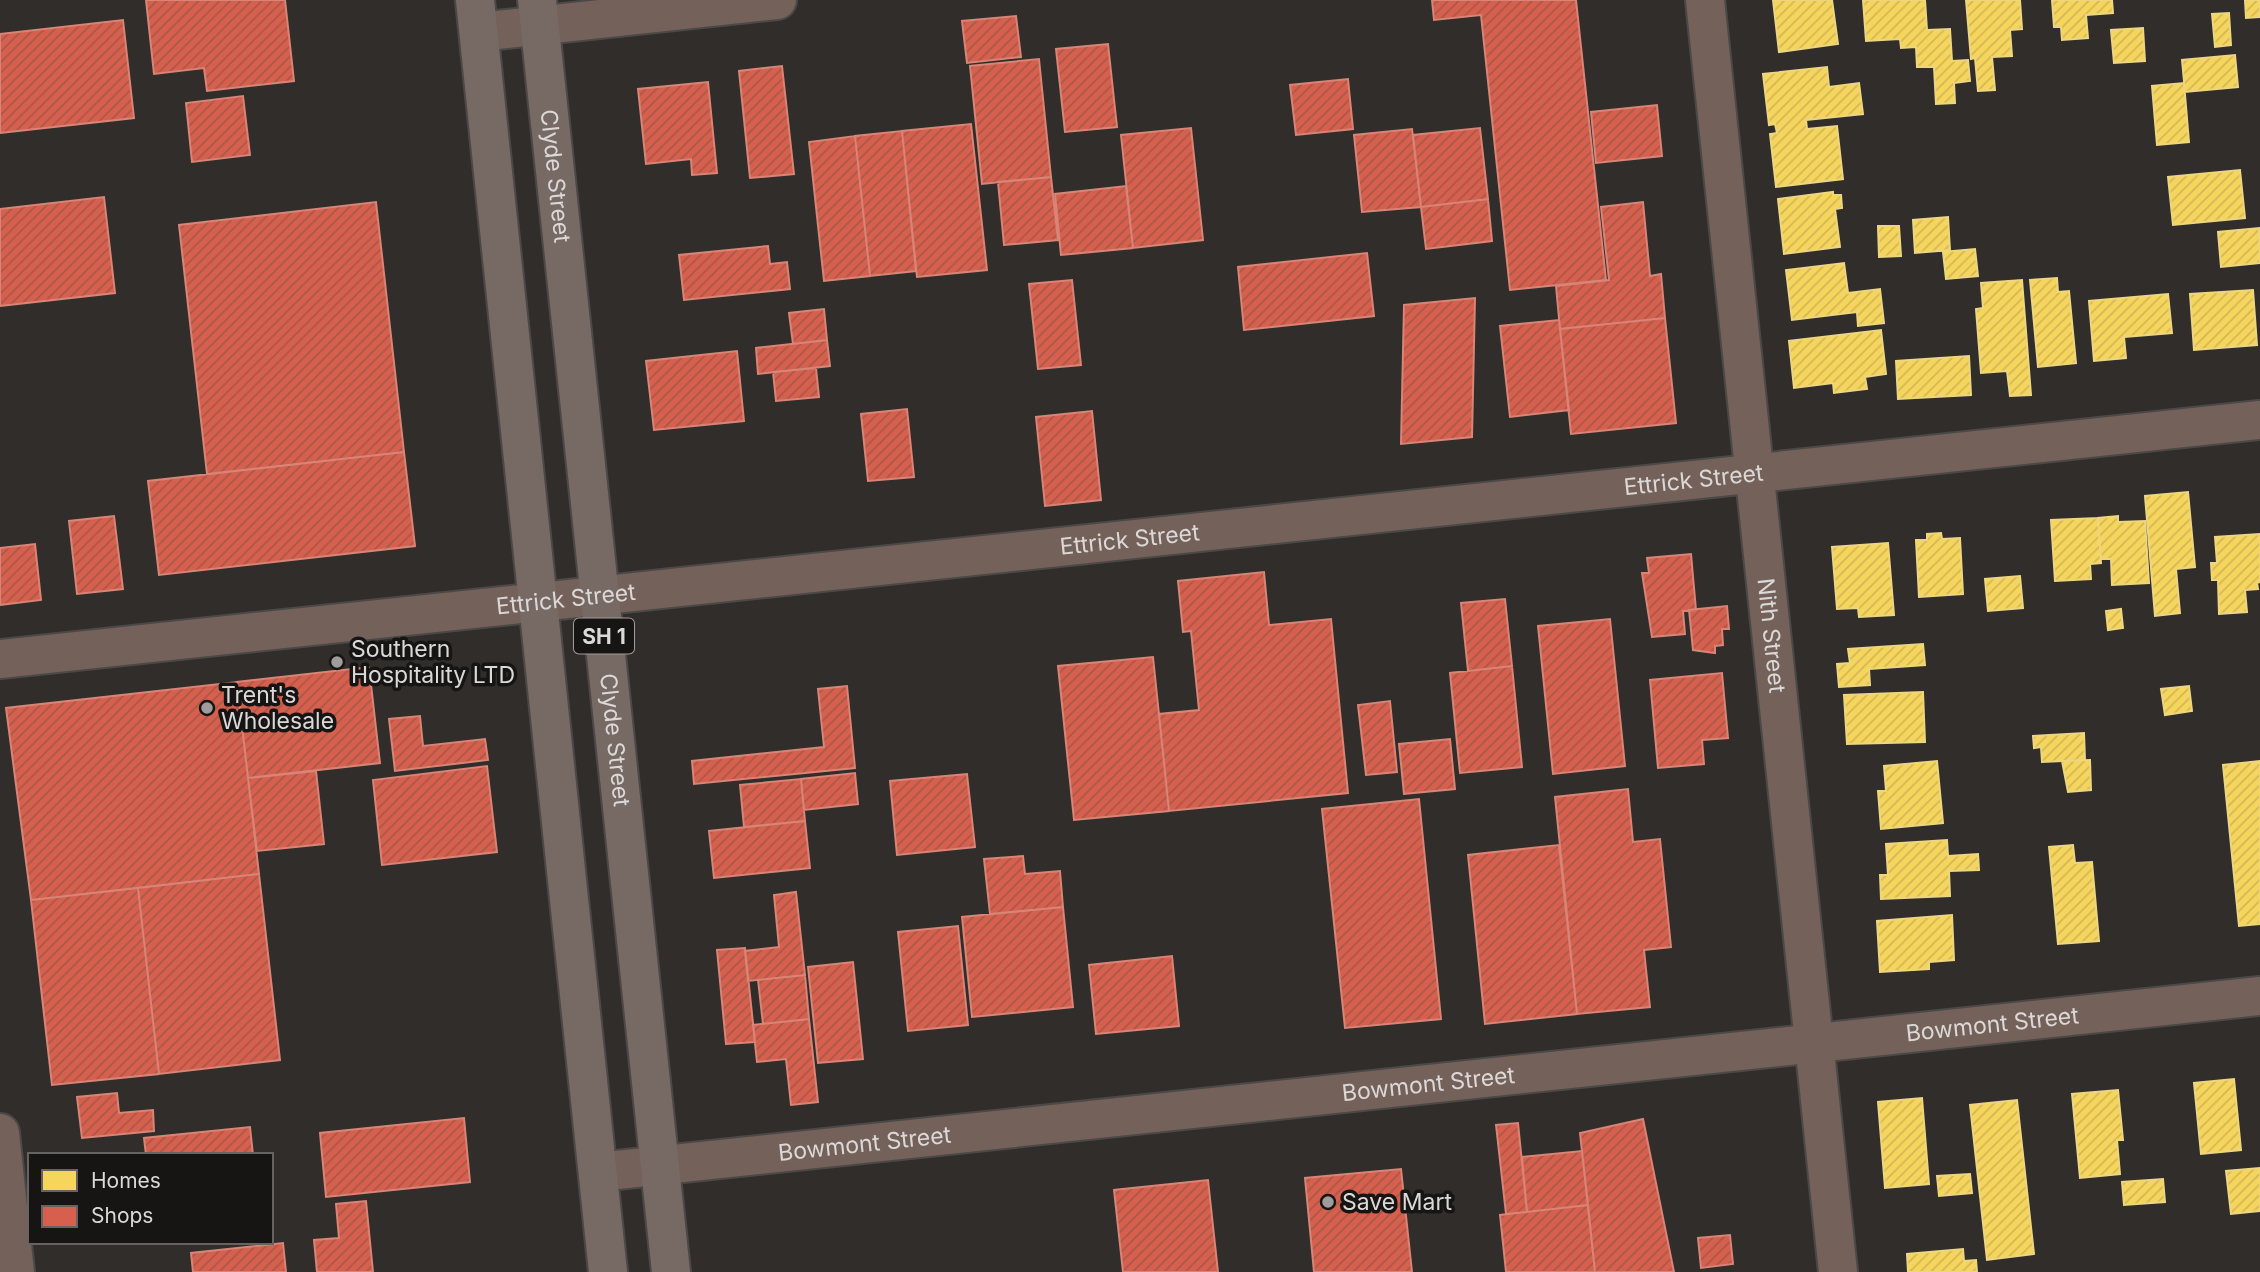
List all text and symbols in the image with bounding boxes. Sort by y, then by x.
street label: Clyde Street [535,108,577,245]
street label: Ettrick Street [1622,459,1765,501]
street label: Ettrick Street [1059,518,1201,561]
street label: Nith Street [1752,577,1791,695]
street label: Ettrick Street [495,578,637,620]
road number: SH 1 [574,618,634,654]
place label: Southern Hospitality LTD [351,635,515,689]
marker: Southern Hospitality LTD [329,654,345,670]
street label: Clyde Street [594,672,636,808]
place label: Trent's Wholesale [221,681,334,735]
marker: Trent's Wholesale [199,700,215,716]
street label: Bowmont Street [1904,1001,2081,1047]
street label: Bowmont Street [1340,1061,1517,1107]
street label: Bowmont Street [777,1121,953,1167]
legend [28,1153,273,1244]
text: Homes [91,1168,161,1193]
place label: Save Mart [1342,1188,1452,1216]
marker: Save Mart [1320,1194,1336,1210]
text: Shops [91,1203,153,1228]

